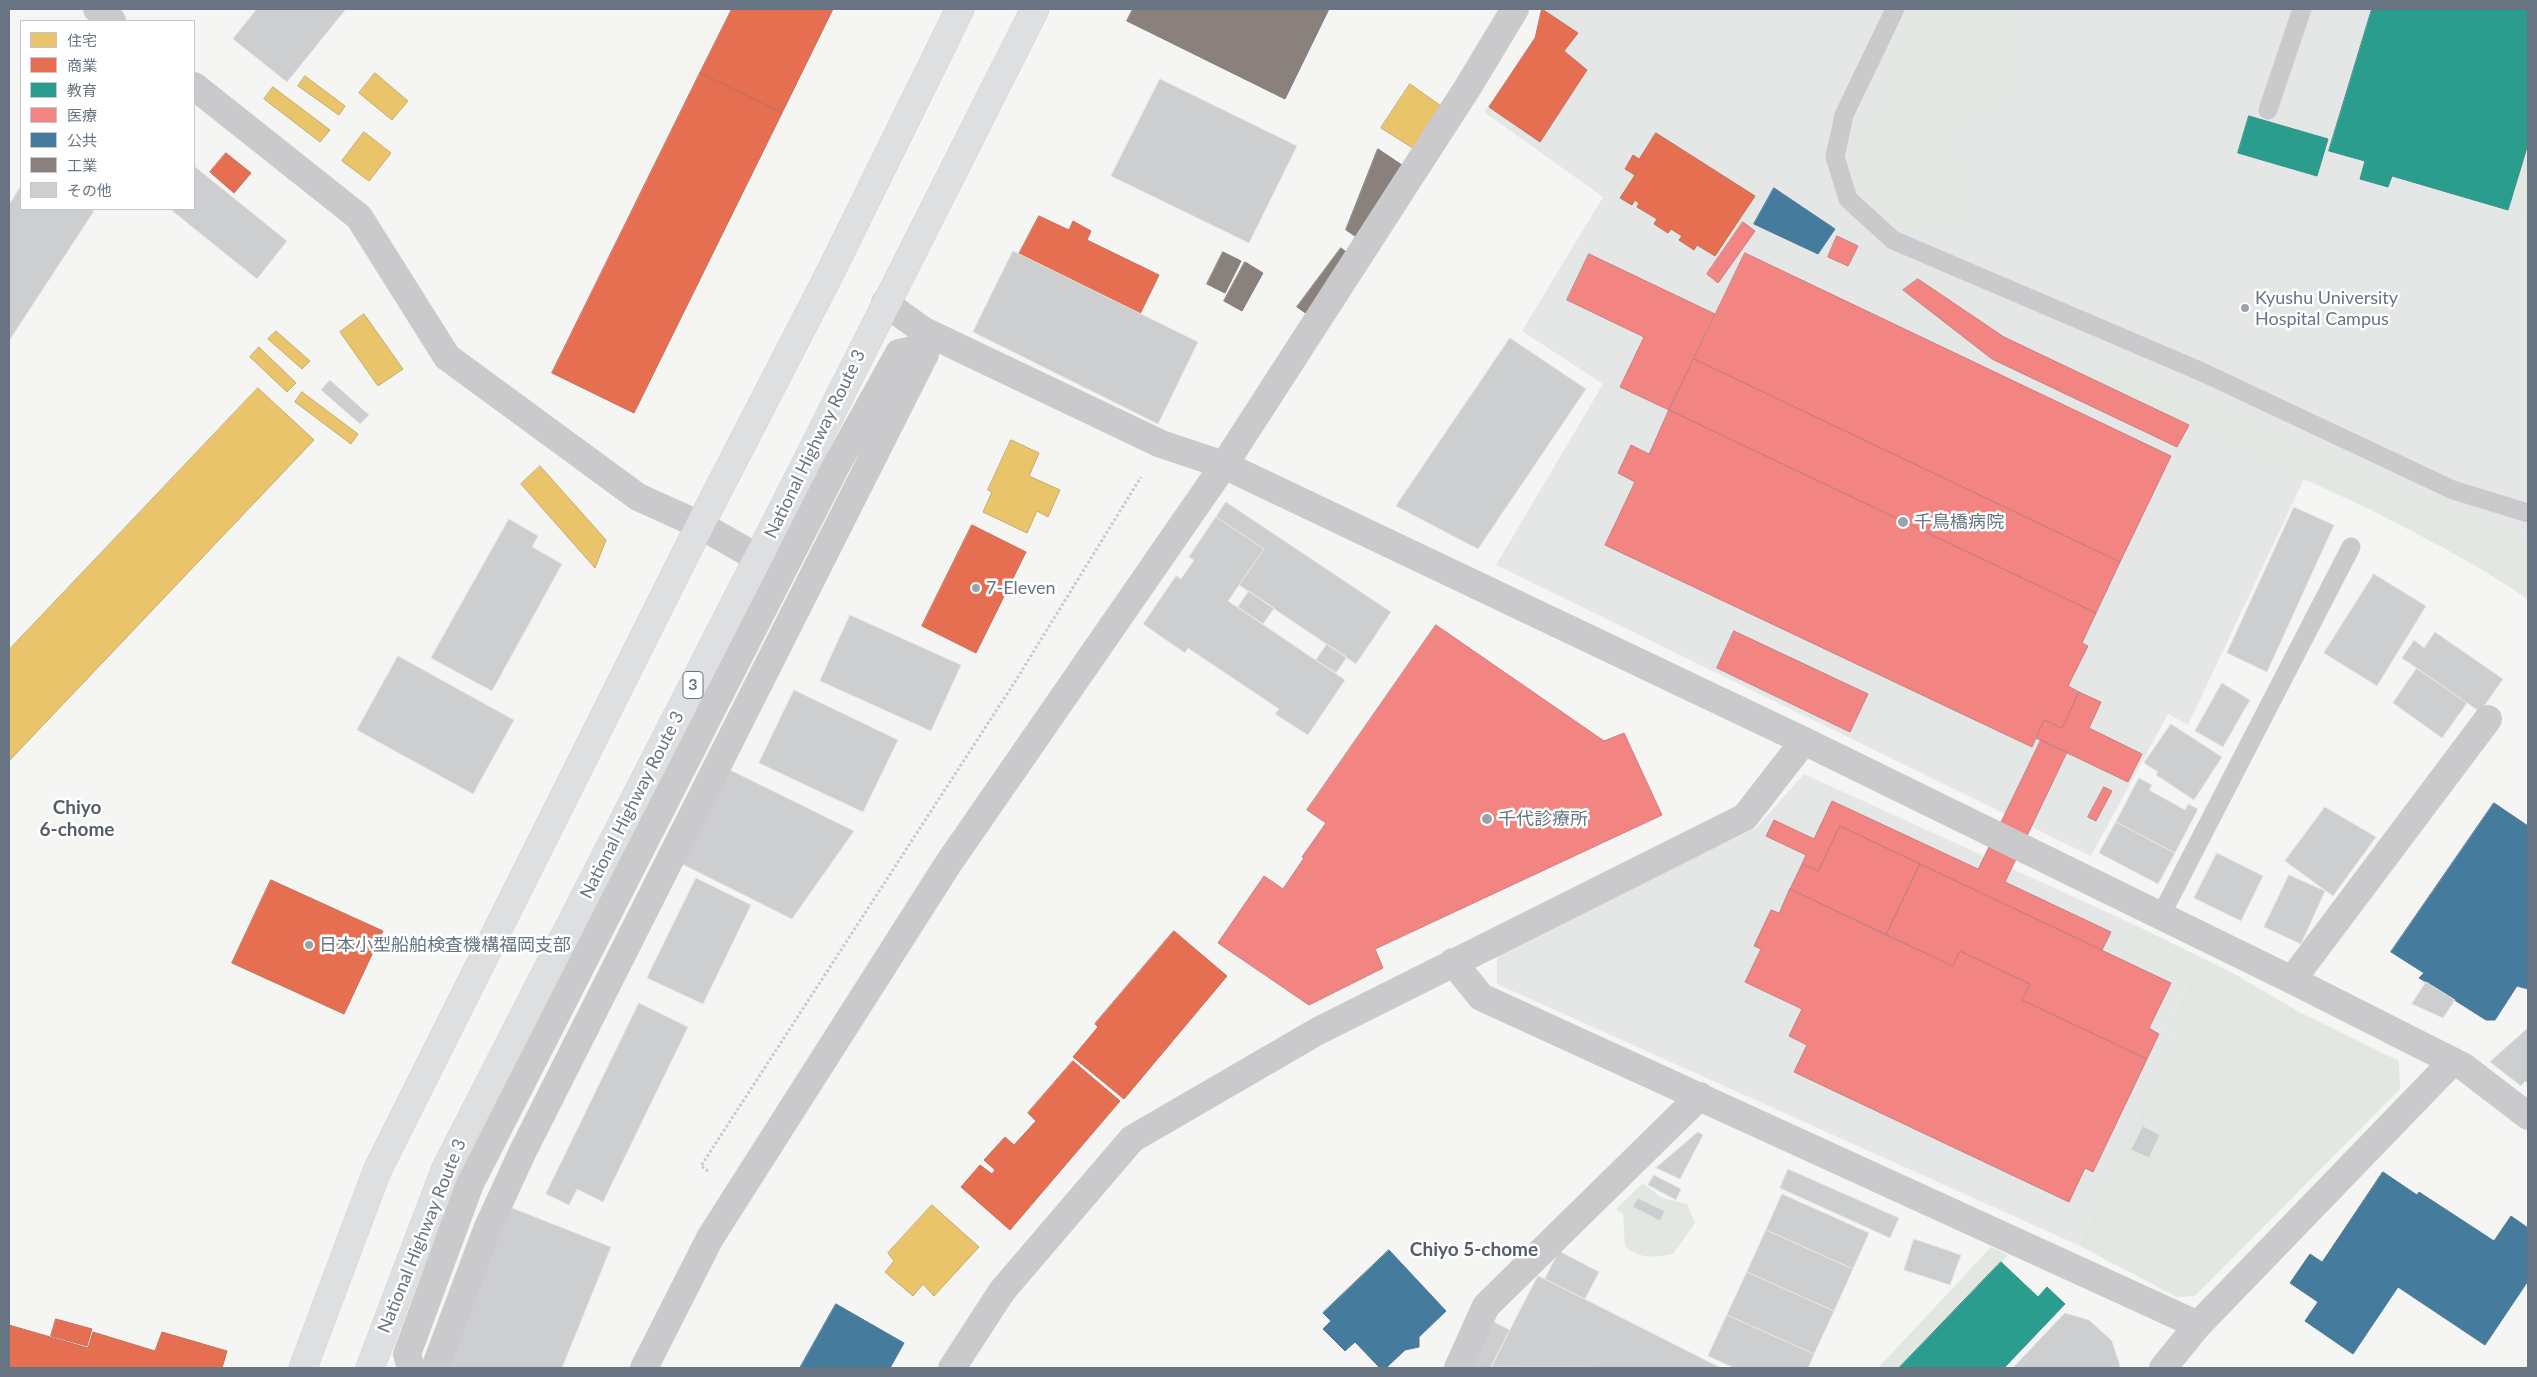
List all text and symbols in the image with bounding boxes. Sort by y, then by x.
legend [20,20,195,210]
text: 住宅 [67,31,97,49]
text: 商業 [67,56,97,74]
text: 教育 [67,81,97,99]
text: 医療 [67,106,97,124]
text: 公共 [67,131,97,149]
text: 工業 [67,156,97,174]
text: その他 [67,181,112,199]
place label: Kyushu University Hospital Campus [2255,287,2398,330]
marker: Kyushu University Hospital Campus [2239,302,2251,314]
street label: National Highway Route 3 [760,346,870,542]
place label: 千鳥橋病院 [1914,511,2004,533]
marker: 千鳥橋病院 [1896,515,1910,529]
place label: 7-Eleven [986,577,1056,599]
marker: 7-Eleven [970,582,982,594]
road number: 3 [683,672,703,698]
street label: National Highway Route 3 [575,708,689,902]
district label: Chiyo 6-chome [40,797,114,841]
place label: 千代診療所 [1498,808,1588,830]
marker: 千代診療所 [1480,812,1494,826]
place label: 日本小型船舶検査機構福岡支部 [319,934,571,956]
marker: 日本小型船舶検査機構福岡支部 [303,939,315,951]
street label: National Highway Route 3 [373,1136,471,1336]
district label: Chiyo 5-chome [1410,1239,1538,1261]

